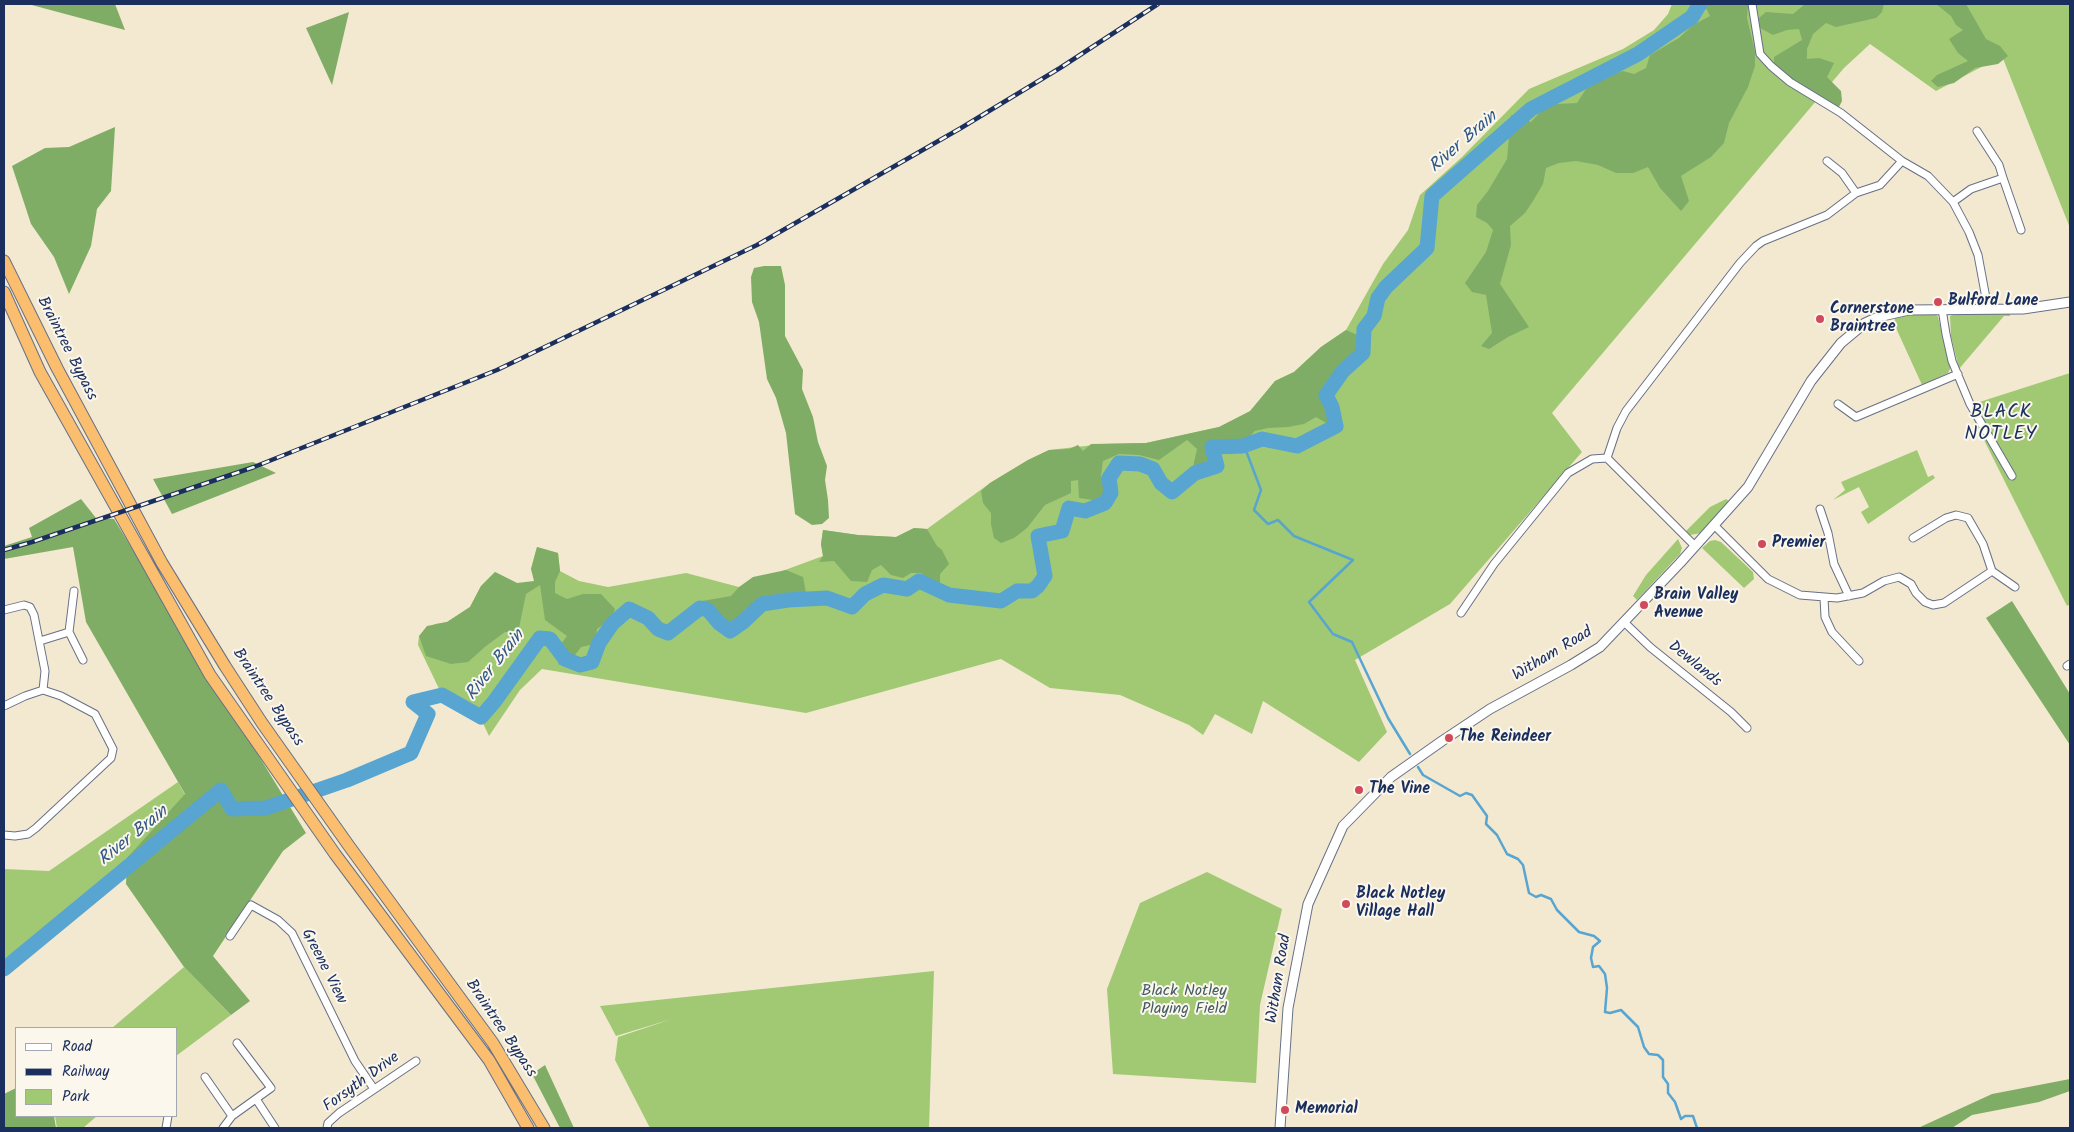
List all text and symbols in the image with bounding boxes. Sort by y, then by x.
water label: River Brain [1425,107,1503,179]
place label: Bulford Lane [1948,292,2038,312]
street label: Braintree Bypass [32,294,100,404]
marker: Bulford Lane [1932,296,1944,308]
place label: Cornerstone Braintree [1830,300,1914,338]
marker: Cornerstone Braintree [1814,313,1826,325]
district label: BLACK NOTLEY [1964,403,2038,447]
place label: Premier [1772,534,1825,554]
marker: Premier [1756,538,1768,550]
place label: Brain Valley Avenue [1654,586,1738,624]
marker: Brain Valley Avenue [1638,599,1650,611]
street label: Witham Road [1510,624,1596,686]
water label: River Brain [462,626,530,706]
street label: Dewlands [1663,638,1725,692]
street label: Braintree Bypass [227,645,307,751]
place label: The Reindeer [1459,728,1551,748]
marker: The Reindeer [1443,732,1455,744]
place label: The Vine [1369,780,1430,800]
marker: The Vine [1353,784,1365,796]
water label: River Brain [95,802,173,872]
place label: Black Notley Village Hall [1356,885,1445,923]
marker: Black Notley Village Hall [1340,898,1352,910]
street label: Greene View [296,926,350,1008]
street label: Witham Road [1263,933,1297,1025]
street label: Braintree Bypass [460,976,540,1082]
park label: Black Notley Playing Field [1141,982,1227,1020]
legend [15,1027,178,1117]
text: Road [62,1035,92,1059]
street label: Forsyth Drive [320,1049,404,1117]
text: Railway [62,1060,109,1084]
text: Park [62,1085,89,1109]
place label: Memorial [1295,1100,1358,1120]
marker: Memorial [1279,1104,1291,1116]

